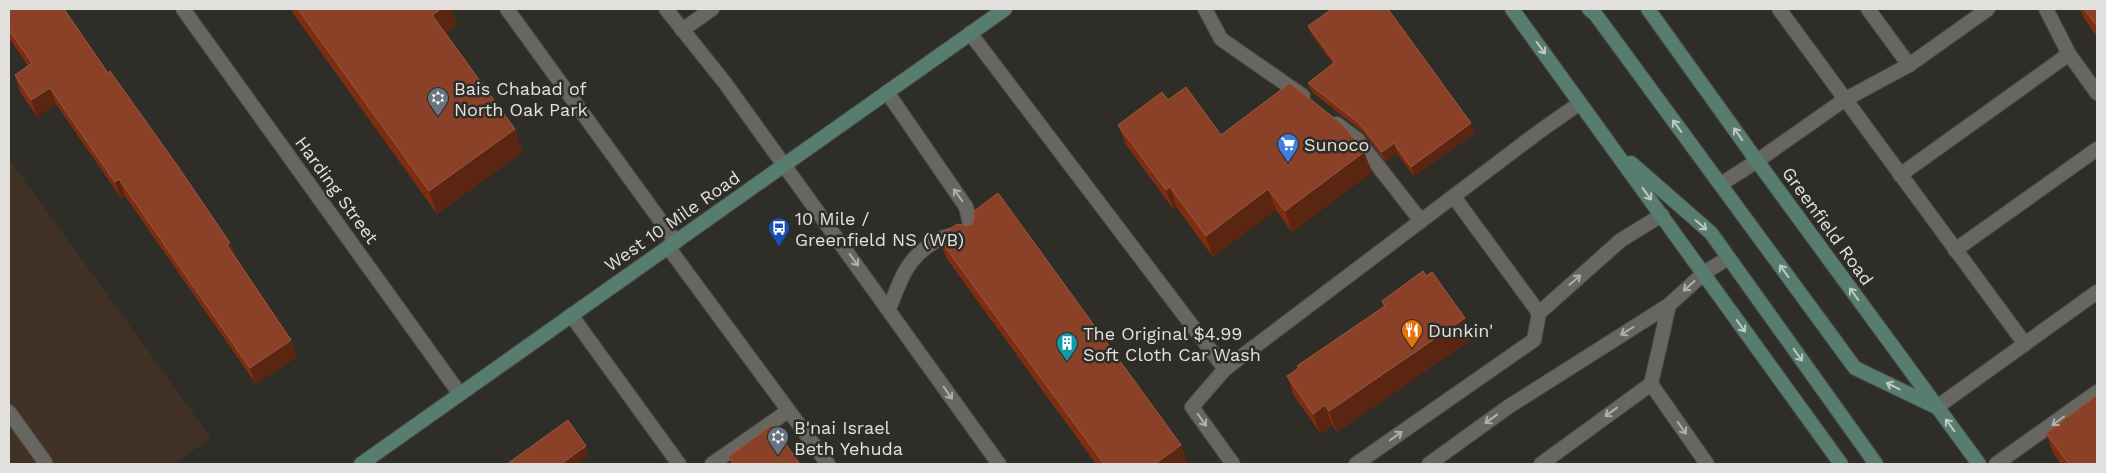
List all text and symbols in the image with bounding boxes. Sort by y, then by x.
one-way arrow [1536,41,1546,55]
place label: Bais Chabad of North Oak Park [454,78,588,120]
synagogue icon: Bais Chabad of North Oak Park [426,86,450,117]
one-way arrow [1672,119,1682,133]
one-way arrow [1733,127,1743,141]
street label: Harding Street [291,132,383,248]
supermarket icon: Sunoco [1276,132,1300,163]
place label: Sunoco [1304,134,1369,155]
street label: Greenfield Road [1778,163,1878,289]
street label: West 10 Mile Road [600,166,744,276]
one-way arrow [1641,187,1652,200]
one-way arrow [953,188,963,202]
place label: 10 Mile / Greenfield NS (WB) [795,208,964,250]
bus stop icon: 10 Mile / Greenfield NS (WB) [767,216,791,247]
one-way arrow [1695,219,1708,230]
one-way arrow [849,253,859,267]
one-way arrow [1779,264,1789,278]
one-way arrow [1569,274,1582,285]
one-way arrow [1683,281,1696,292]
one-way arrow [1849,287,1859,301]
restaurant icon: Dunkin' [1400,318,1424,349]
one-way arrow [1736,319,1747,332]
place label: Dunkin' [1428,320,1493,341]
place label: The Original $4.99 Soft Cloth Car Wash [1083,323,1261,365]
one-way arrow [1621,326,1635,336]
building icon: The Original $4.99 Soft Cloth Car Wash [1055,331,1079,362]
one-way arrow [1793,348,1803,362]
one-way arrow [1886,381,1901,390]
one-way arrow [943,386,954,399]
one-way arrow [1605,407,1618,418]
one-way arrow [1197,413,1207,427]
one-way arrow [1484,414,1498,424]
one-way arrow [2052,415,2065,426]
place label: B'nai Israel Beth Yehuda [794,417,903,459]
one-way arrow [1945,418,1955,432]
one-way arrow [1677,421,1687,435]
synagogue icon: B'nai Israel Beth Yehuda [766,425,790,456]
one-way arrow [1389,431,1403,441]

